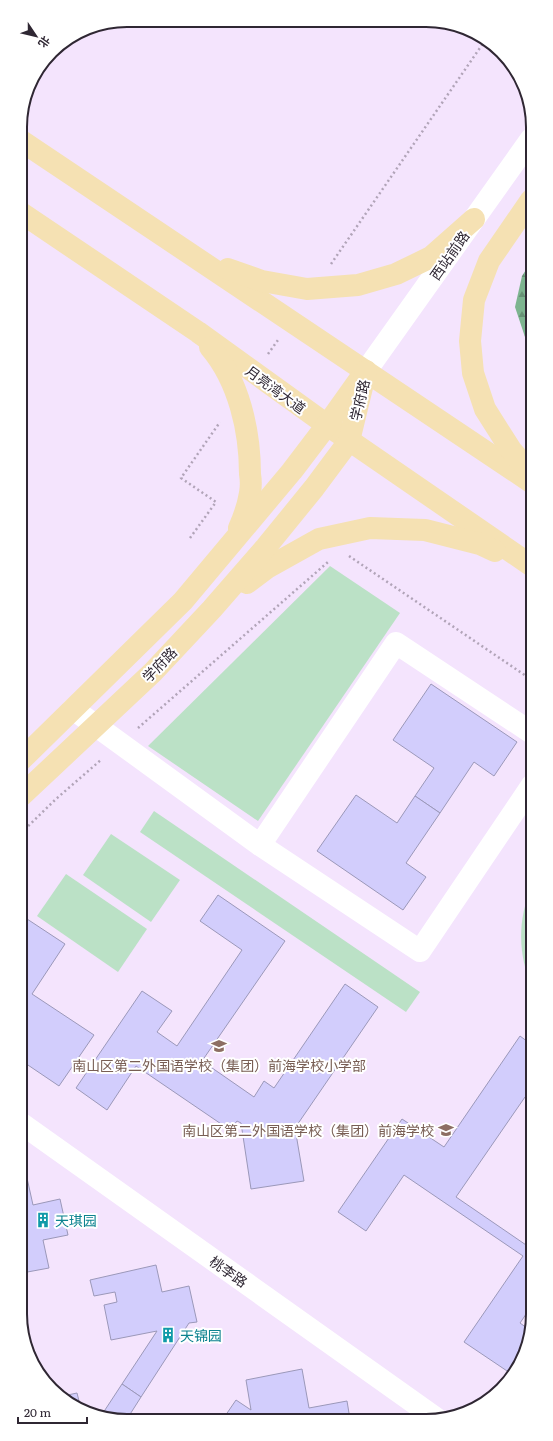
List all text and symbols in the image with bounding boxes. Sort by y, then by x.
north arrow [16,16,56,56]
text: 北 [35,33,55,51]
street label: 西站前路 [425,226,473,284]
street label: 月亮湾大道 [242,360,310,418]
street label: 学府路 [345,377,373,423]
street label: 学府路 [137,642,181,686]
school or university icon: 南山区第二外国语学校（集团）前海学校小学部 [210,1037,228,1055]
place label: 南山区第二外国语学校（集团）前海学校小学部 [72,1055,366,1075]
place label: 南山区第二外国语学校（集团）前海学校 [182,1120,434,1140]
school or university icon: 南山区第二外国语学校（集团）前海学校 [437,1121,455,1139]
place label: 天琪园 [55,1210,97,1230]
building icon: 天琪园 [34,1211,52,1229]
street label: 桃李路 [206,1251,252,1291]
place label: 天锦园 [180,1325,222,1345]
building icon: 天锦园 [159,1326,177,1344]
scale bar [18,1399,87,1425]
text: 20 m [24,1403,51,1421]

